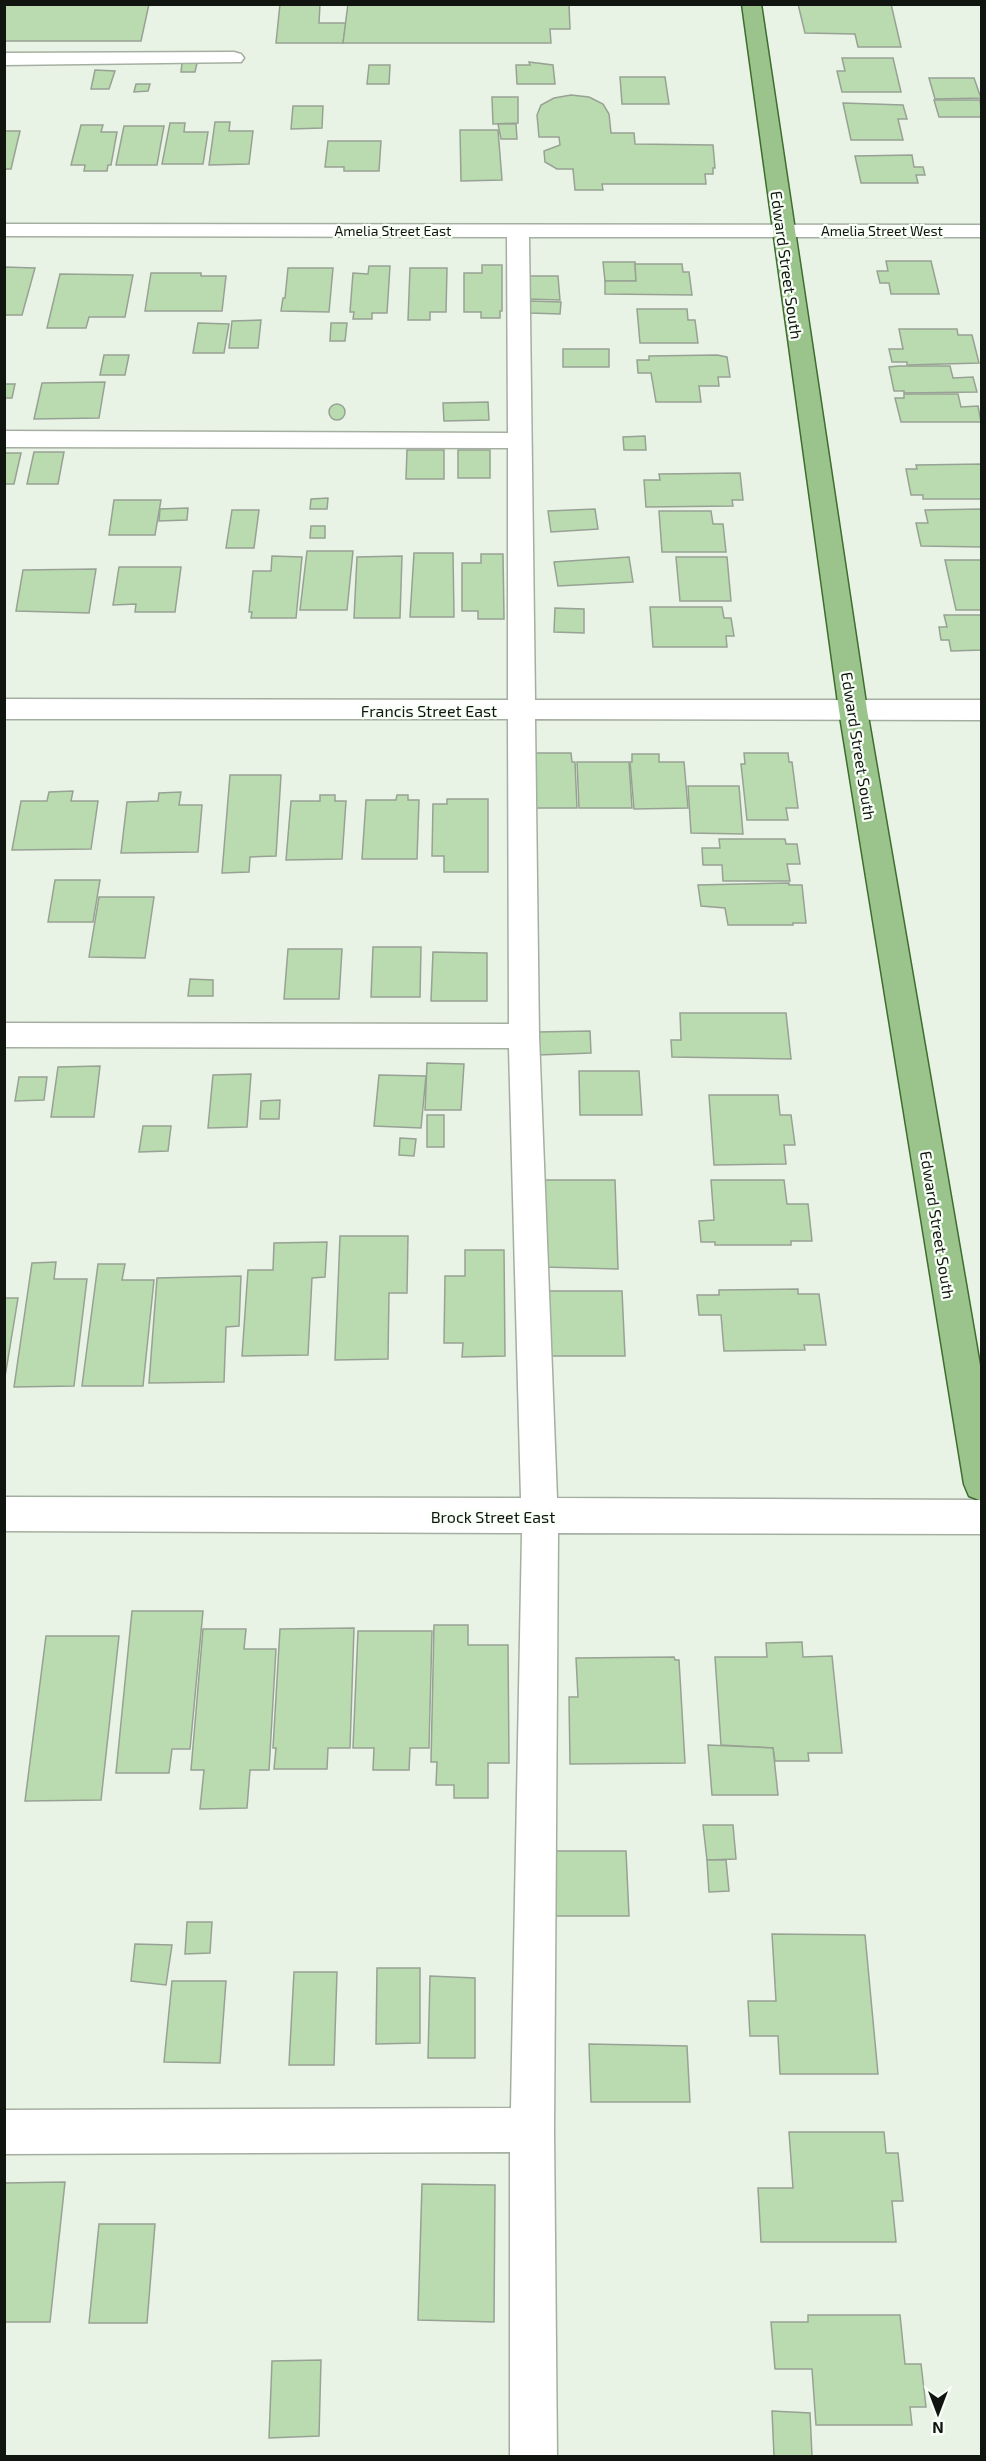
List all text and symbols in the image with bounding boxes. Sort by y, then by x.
street label: Edward Street South [767,190,807,340]
street label: Amelia Street East [335,222,451,239]
street label: Amelia Street West [821,222,943,239]
street label: Edward Street South [838,671,880,821]
street label: Francis Street East [361,701,497,720]
street label: Edward Street South [917,1150,959,1300]
street label: Brock Street East [431,1507,555,1526]
north arrow [908,2383,968,2443]
text: N [932,2419,944,2438]

